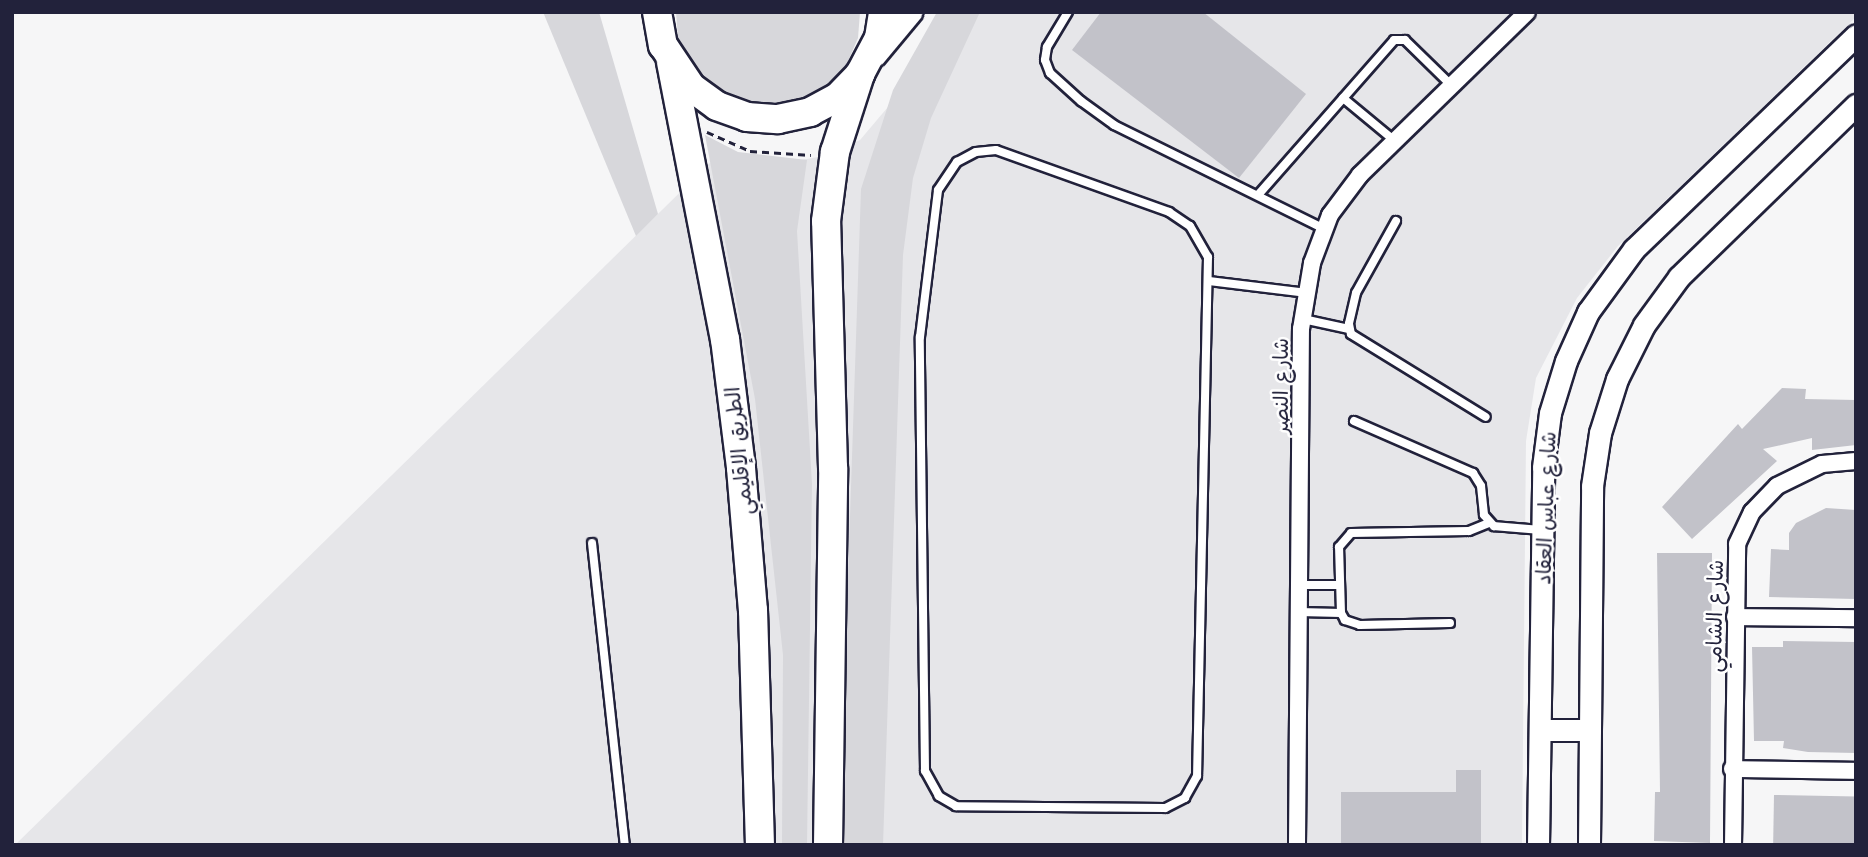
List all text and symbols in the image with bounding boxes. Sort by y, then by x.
street label: شارع النصر [1267,338,1293,434]
street label: الطريق الإقليمي [719,386,757,516]
street label: شارع عباس العقاد [1530,431,1560,585]
street label: شارع الشامي [1700,559,1728,673]

